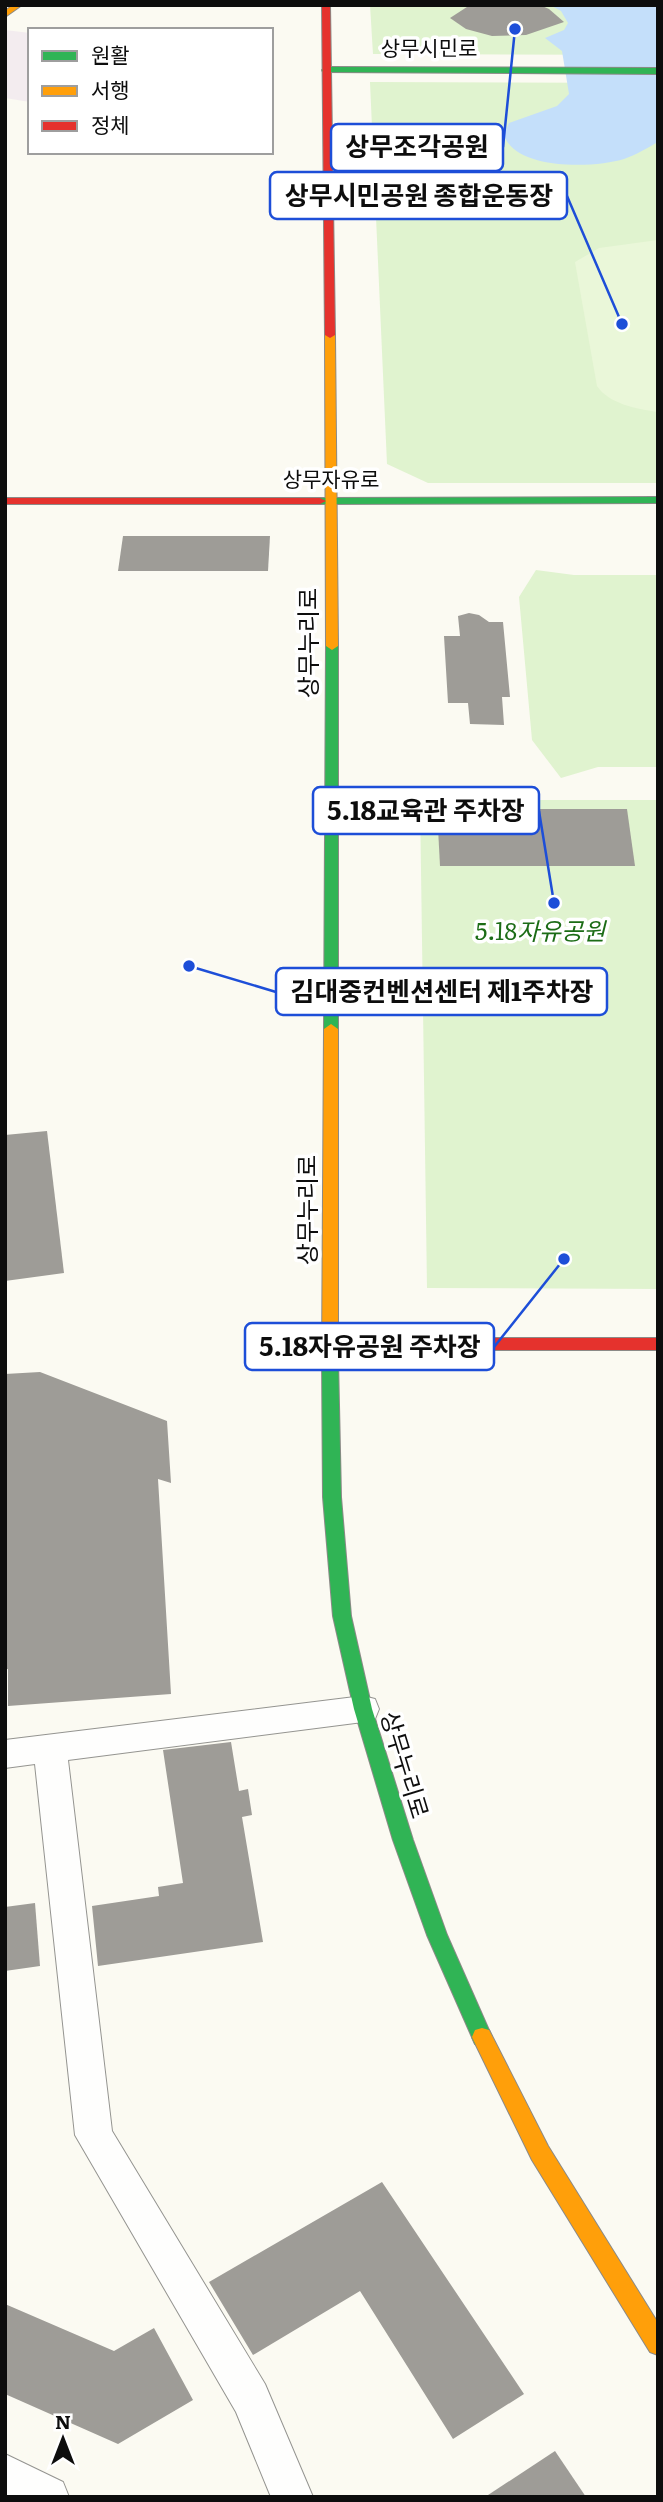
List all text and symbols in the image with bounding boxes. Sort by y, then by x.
legend [28,28,273,154]
street label: 상무시민로 [381,31,477,62]
text: 원활 [91,38,130,69]
text: 서행 [91,73,130,104]
text: 정체 [91,108,130,139]
callout: 상무조각공원 [331,124,503,171]
text: 상무조각공원 [345,125,489,164]
callout: 상무시민공원 종합운동장 [270,172,567,219]
text: 상무시민공원 종합운동장 [285,174,553,213]
street label: 상무자유로 [283,462,379,493]
street label: 상무누리로 [289,588,324,698]
callout: 5.18교육관 주차장 [313,787,539,834]
text: 5.18교육관 주차장 [327,789,525,828]
park label: 5.18자유공원 [475,912,607,947]
callout: 김대중컨벤션센터 제1주차장 [276,968,607,1015]
text: 김대중컨벤션센터 제1주차장 [290,970,594,1009]
street label: 상무누리로 [288,1155,323,1265]
callout: 5.18자유공원 주차장 [245,1323,494,1370]
text: 5.18자유공원 주차장 [259,1325,481,1364]
street label: 상무누리로 [374,1706,439,1822]
north arrow [28,2404,98,2474]
text: N [55,2407,71,2435]

